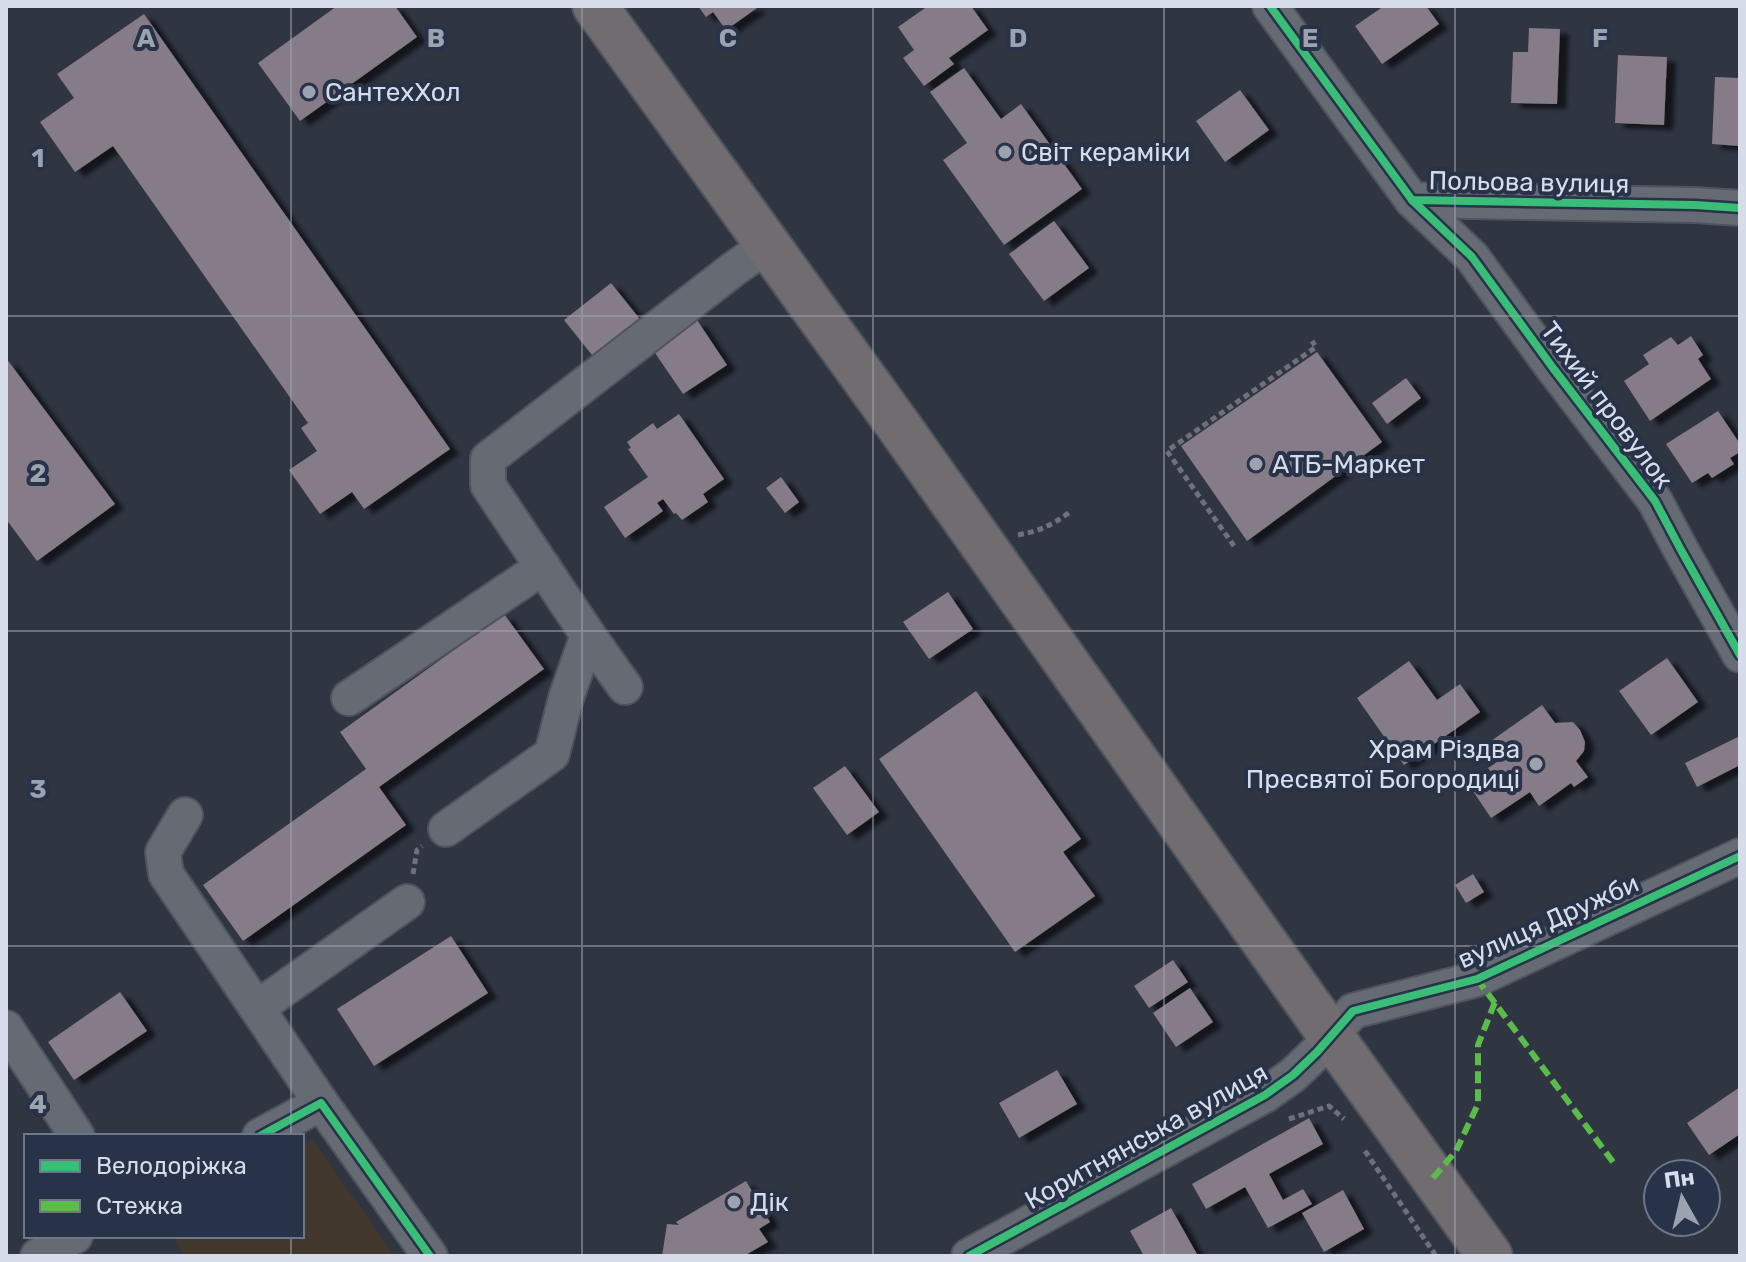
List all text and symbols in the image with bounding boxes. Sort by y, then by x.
text: A [137,23,156,54]
text: B [427,23,445,54]
text: C [719,23,737,54]
text: D [1009,23,1027,54]
text: E [1302,23,1318,54]
text: F [1592,23,1608,54]
place label: СантехХол [325,77,461,108]
marker: СантехХол [300,83,318,101]
place label: Світ кераміки [1021,137,1190,168]
text: 1 [32,143,44,174]
marker: Світ кераміки [996,143,1014,161]
street label: Польова вулиця [1428,165,1630,200]
street label: Тихий провулок [1534,316,1679,495]
place label: АТБ-Маркет [1272,449,1425,480]
marker: АТБ-Маркет [1247,455,1265,473]
text: 2 [30,458,46,489]
place label: Храм Різдва Пресвятої Богородиці [1246,734,1520,795]
marker: Храм Різдва Пресвятої Богородиці [1527,755,1545,773]
text: 3 [29,774,47,805]
street label: вулиця Дружби [1453,868,1644,975]
street label: Коритнянська вулиця [1020,1057,1273,1216]
text: 4 [29,1089,47,1120]
legend [24,1134,304,1238]
text: Велодоріжка [96,1152,247,1180]
north arrow [1642,1158,1722,1238]
text: Пн [1662,1163,1696,1194]
place label: Дік [750,1187,789,1218]
text: Стежка [96,1192,183,1220]
marker: Дік [725,1193,743,1211]

